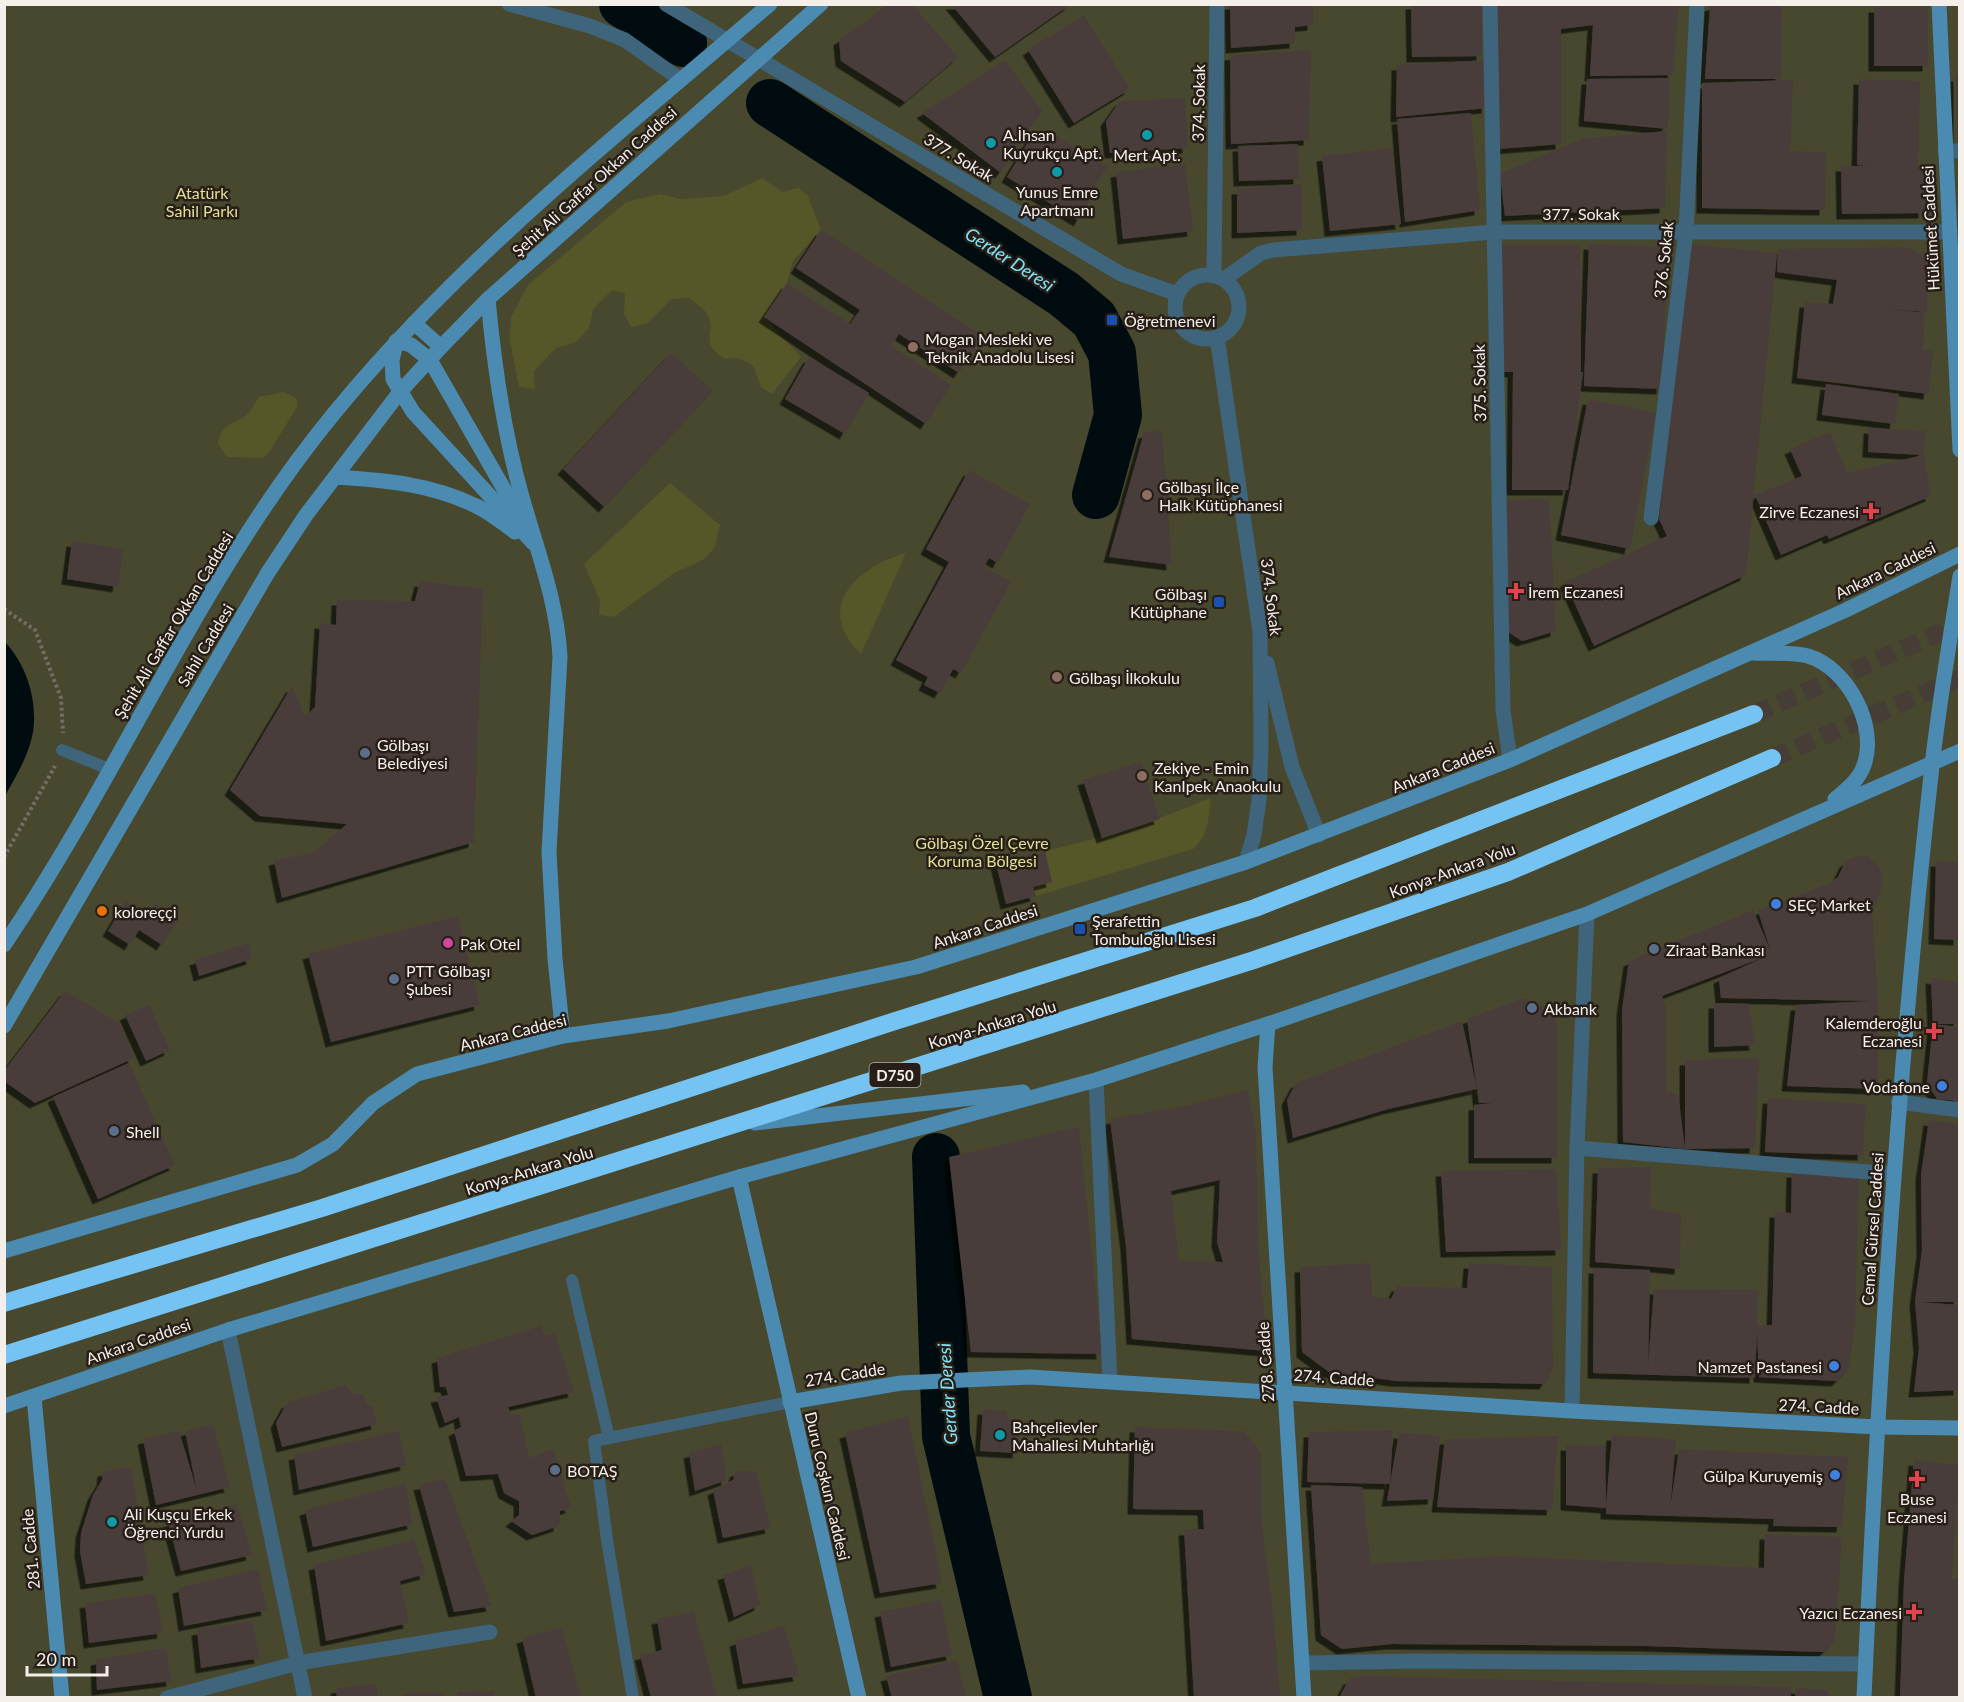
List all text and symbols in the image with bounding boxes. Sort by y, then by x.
street label: 374. Sokak [1188,63,1208,142]
street label: Şehit Ali Gaffar Okkan Caddesi [508,102,680,260]
place label: A.İhsan Kuyrukçu Apt. [1003,125,1102,162]
marker: Mert Apt. [1140,128,1154,142]
street label: 377. Sokak [921,129,998,186]
marker: A.İhsan Kuyrukçu Apt. [984,136,998,150]
place label: Mert Apt. [1113,145,1181,164]
marker: Yunus Emre Apartmanı [1050,165,1064,179]
street label: Hükümet Caddesi [1917,165,1943,291]
place label: Yunus Emre Apartmanı [1016,182,1098,219]
park label: Atatürk Sahil Parkı [166,183,238,220]
street label: 377. Sokak [1542,204,1621,223]
street label: 376. Sokak [1649,220,1677,300]
water label: Gerder Deresi [961,222,1059,296]
place label: Öğretmenevi [1124,311,1215,330]
marker: Öğretmenevi [1105,313,1119,327]
place label: Mogan Mesleki ve Teknik Anadolu Lisesi [925,329,1074,366]
marker: Mogan Mesleki ve Teknik Anadolu Lisesi [906,340,920,354]
street label: 375. Sokak [1469,343,1489,422]
place label: Gölbaşı İlçe Halk Kütüphanesi [1159,477,1283,514]
marker: Gölbaşı İlçe Halk Kütüphanesi [1140,488,1154,502]
place label: Zirve Eczanesi [1759,502,1859,521]
marker: Zirve Eczanesi [1864,504,1878,518]
street label: Şehit Ali Gaffar Okkan Caddesi [110,528,236,722]
street label: Ankara Caddesi [1832,537,1938,603]
street label: 374. Sokak [1258,557,1286,638]
place label: İrem Eczanesi [1528,582,1623,601]
place label: Gölbaşı Kütüphane [1130,584,1207,621]
marker: İrem Eczanesi [1509,584,1523,598]
marker: Gölbaşı Kütüphane [1212,595,1226,609]
street label: Sahil Caddesi [173,600,237,690]
place label: Gölbaşı İlkokulu [1069,668,1180,687]
marker: Gölbaşı İlkokulu [1050,670,1064,684]
place label: Gölbaşı Belediyesi [377,735,448,772]
street label: Ankara Caddesi [1389,738,1497,796]
marker: Gölbaşı Belediyesi [358,746,372,760]
place label: Zekiye - Emin KanIpek Anaokulu [1154,758,1281,795]
marker: Zekiye - Emin KanIpek Anaokulu [1135,769,1149,783]
park label: Gölbaşı Özel Çevre Koruma Bölgesi [915,833,1049,870]
street label: Konya-Ankara Yolu [1386,838,1518,902]
place label: SEÇ Market [1788,895,1871,914]
marker: SEÇ Market [1769,897,1783,911]
street label: Ankara Caddesi [930,900,1040,952]
place label: koloreççi [114,902,177,921]
marker: koloreççi [95,904,109,918]
place label: Şerafettin Tombuloğlu Lisesi [1092,911,1216,948]
marker: Şerafettin Tombuloğlu Lisesi [1073,922,1087,936]
place label: Pak Otel [460,934,520,953]
marker: Pak Otel [441,936,455,950]
place label: Ziraat Bankası [1666,940,1765,959]
marker: Ziraat Bankası [1647,942,1661,956]
place label: PTT Gölbaşı Şubesi [406,961,490,998]
marker: PTT Gölbaşı Şubesi [387,972,401,986]
street label: Konya-Ankara Yolu [926,996,1058,1052]
place label: Akbank [1544,999,1598,1018]
marker: Akbank [1525,1001,1539,1015]
street label: Ankara Caddesi [458,1010,568,1054]
place label: Kalemderoğlu Eczanesi [1825,1013,1922,1050]
marker: Kalemderoğlu Eczanesi [1927,1024,1941,1038]
road number: D750 [870,1063,920,1087]
place label: Vodafone [1863,1077,1930,1096]
marker: Vodafone [1935,1079,1949,1093]
place label: Shell [126,1122,159,1141]
marker: Shell [107,1124,121,1138]
street label: Konya-Ankara Yolu [463,1142,595,1198]
street label: Cemal Gürsel Caddesi [1857,1152,1887,1306]
street label: Ankara Caddesi [83,1314,193,1368]
street label: 278. Cadde [1253,1321,1277,1403]
water label: Gerder Deresi [932,1342,962,1446]
place label: Namzet Pastanesi [1698,1357,1822,1376]
street label: 274. Cadde [804,1358,886,1390]
marker: Namzet Pastanesi [1827,1359,1841,1373]
street label: 274. Cadde [1293,1365,1375,1389]
street label: 274. Cadde [1778,1394,1860,1418]
street label: Duru Coşkun Caddesi [802,1410,854,1562]
place label: Bahçelievler Mahallesi Muhtarlığı [1012,1417,1154,1454]
marker: Bahçelievler Mahallesi Muhtarlığı [993,1428,1007,1442]
place label: BOTAŞ [567,1461,617,1480]
marker: BOTAŞ [548,1463,562,1477]
place label: Gülpa Kuruyemiş [1703,1466,1823,1485]
marker: Gülpa Kuruyemiş [1828,1468,1842,1482]
marker: Buse Eczanesi [1910,1472,1924,1486]
place label: Buse Eczanesi [1887,1489,1947,1526]
place label: Ali Kuşçu Erkek Öğrenci Yurdu [124,1504,233,1541]
street label: 281. Cadde [17,1508,43,1590]
marker: Ali Kuşçu Erkek Öğrenci Yurdu [105,1515,119,1529]
place label: Yazıcı Eczanesi [1799,1603,1902,1622]
marker: Yazıcı Eczanesi [1907,1605,1921,1619]
scale bar [27,1639,106,1677]
text: 20 m [36,1648,76,1670]

